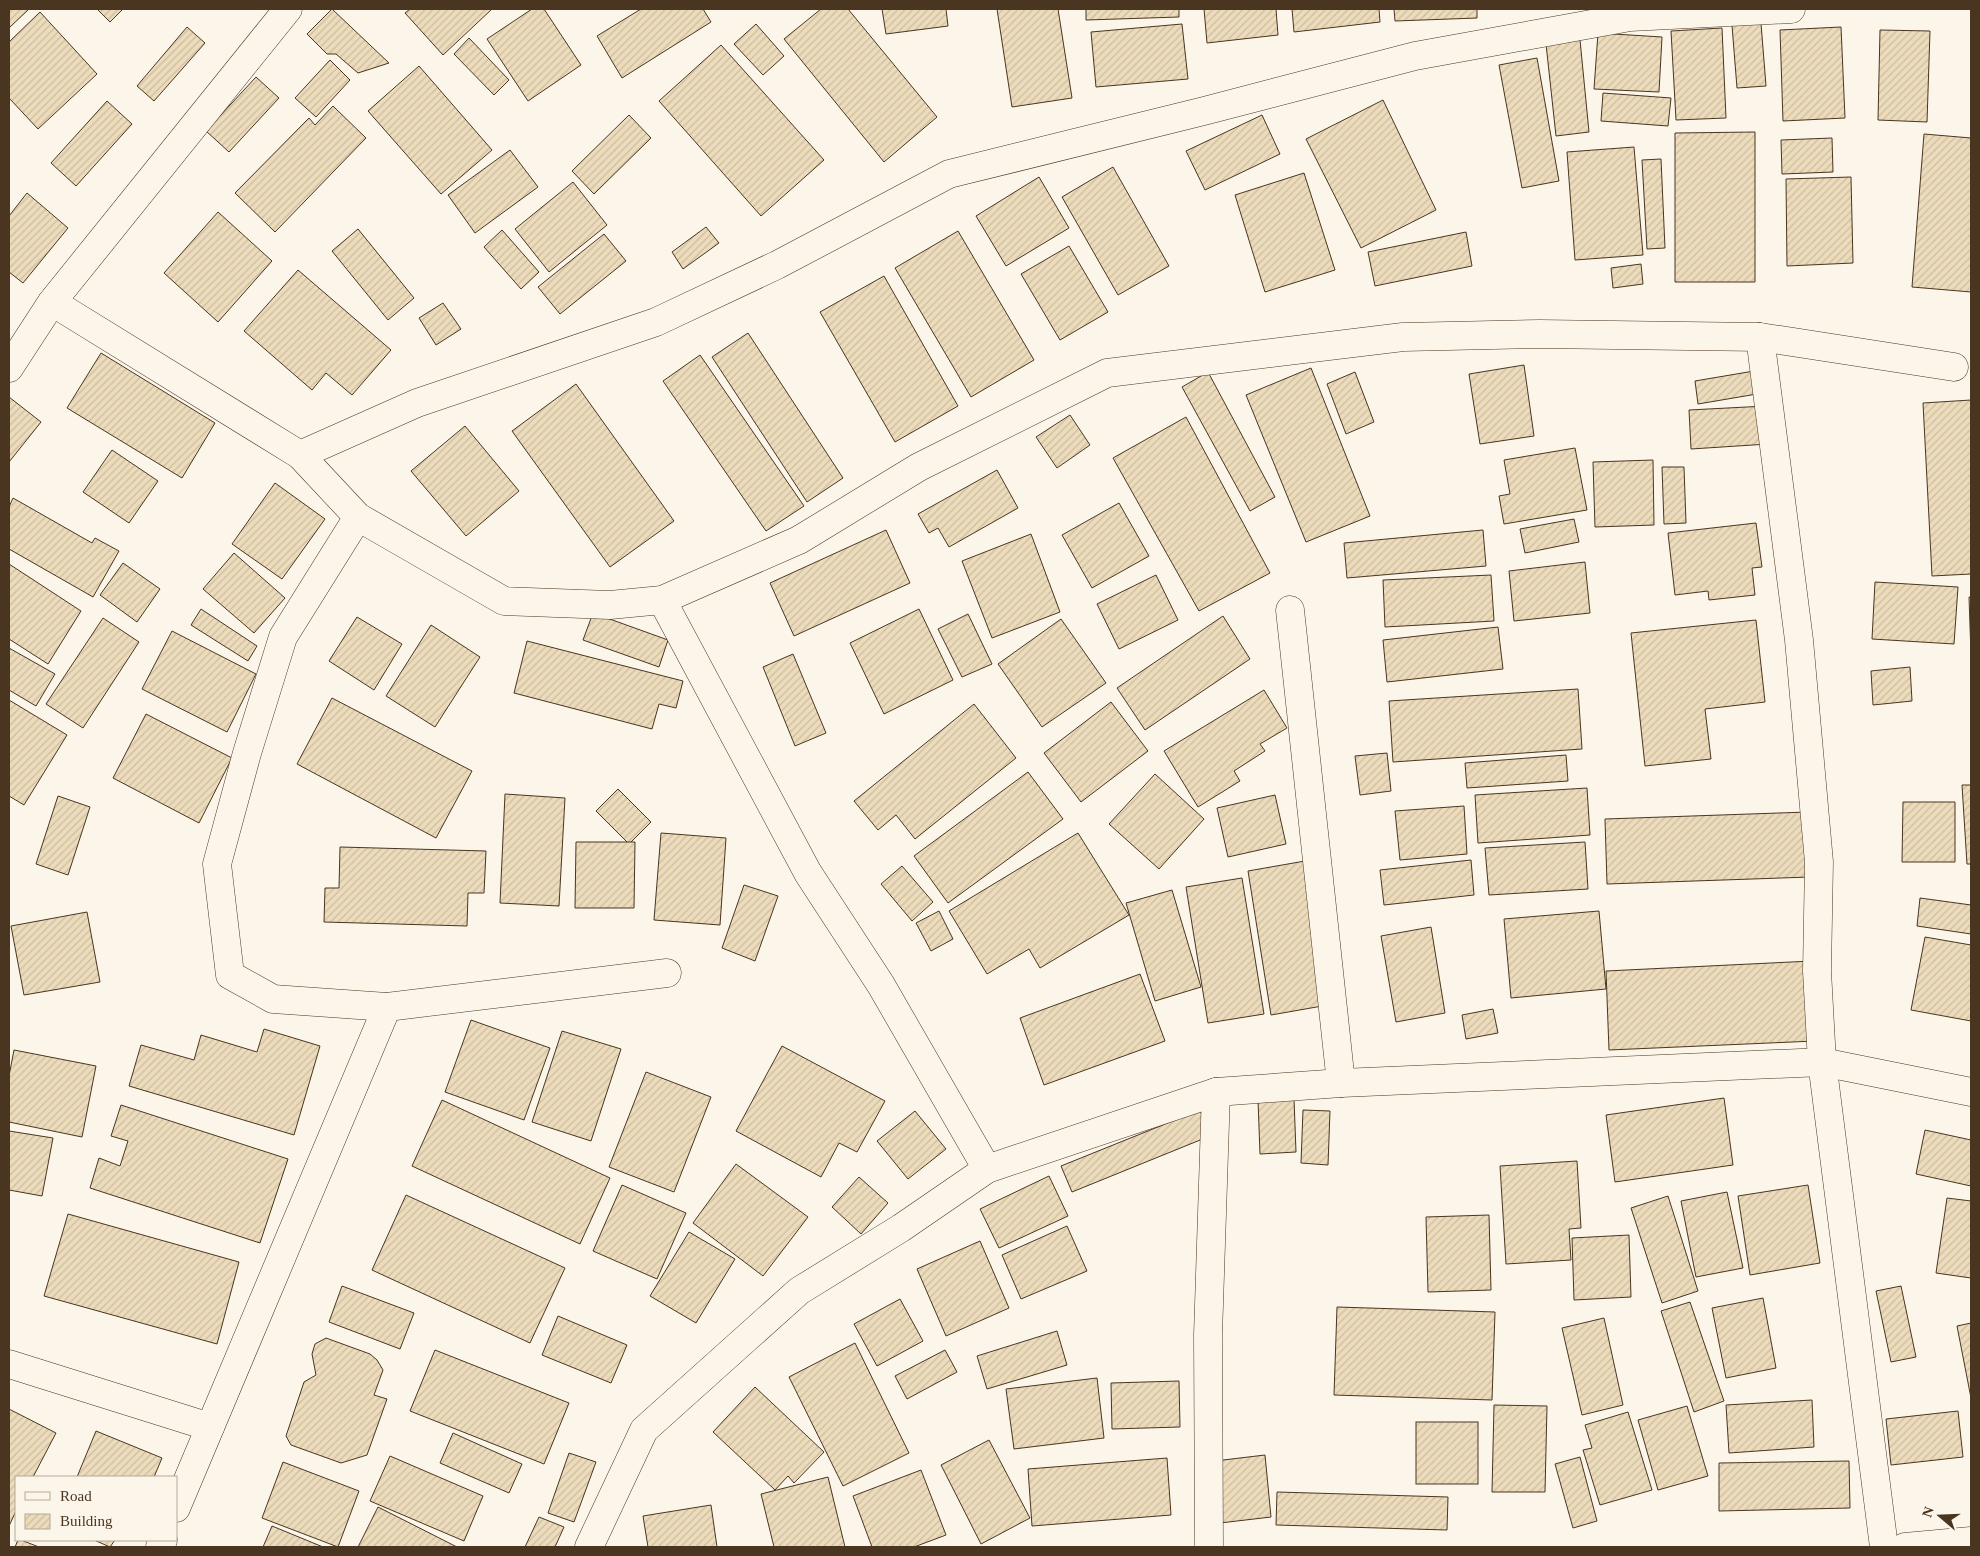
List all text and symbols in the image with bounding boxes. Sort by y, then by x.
legend [15,1476,178,1541]
text: Road [60,1488,92,1504]
north arrow [1915,1491,1965,1541]
text: N [1919,1505,1937,1519]
text: Building [60,1513,113,1529]

